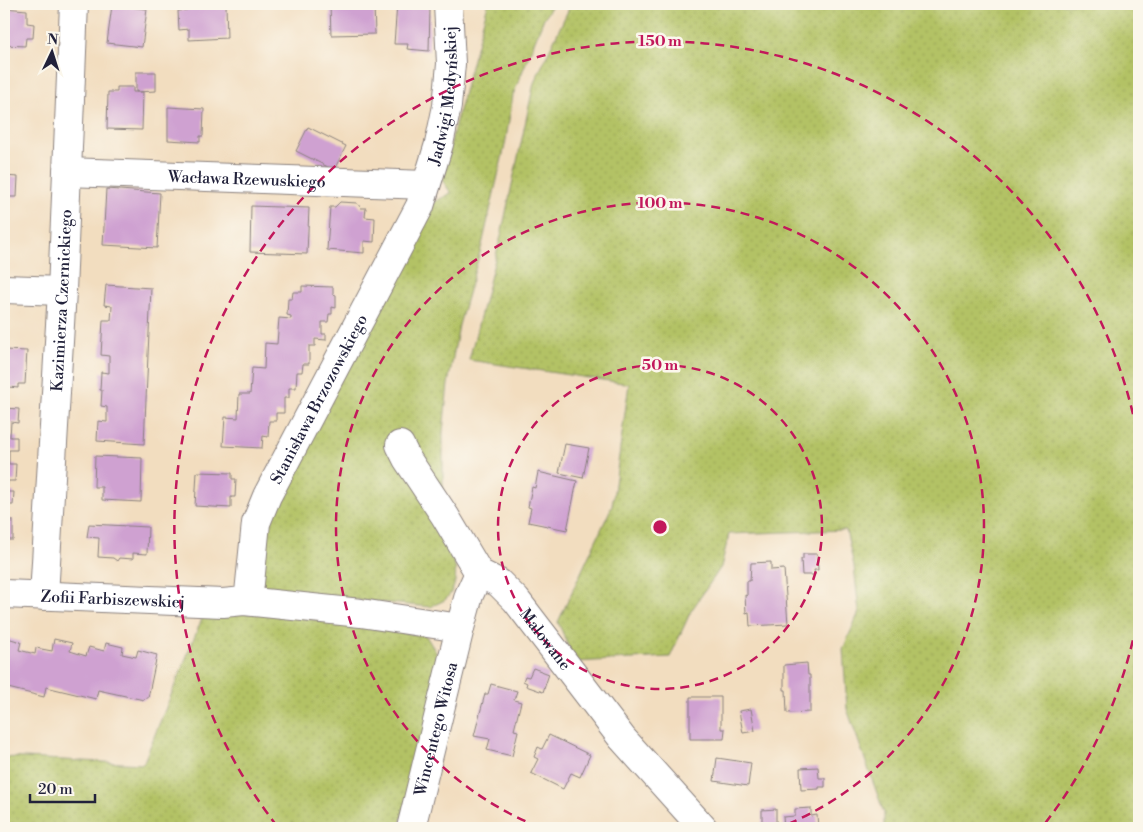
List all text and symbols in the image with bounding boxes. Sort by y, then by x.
street label: Jadwigi Medyńskiej [424,25,462,168]
north arrow [28,28,78,78]
text: N [47,31,59,49]
text: 150 m [638,32,682,51]
street label: Wacława Rzewuskiego [167,167,326,192]
text: 100 m [638,194,683,213]
street label: Kazimierza Czernickiego [47,209,76,392]
street label: Stanisława Brzozowskiego [266,311,372,488]
text: 50 m [642,356,678,375]
centre of rings [651,518,669,536]
street label: Zofii Farbiszewskiej [40,587,185,612]
street label: Malowane [515,605,575,674]
street label: Wincentego Witosa [410,659,463,799]
scale bar [30,772,95,804]
text: 20 m [38,780,73,799]

